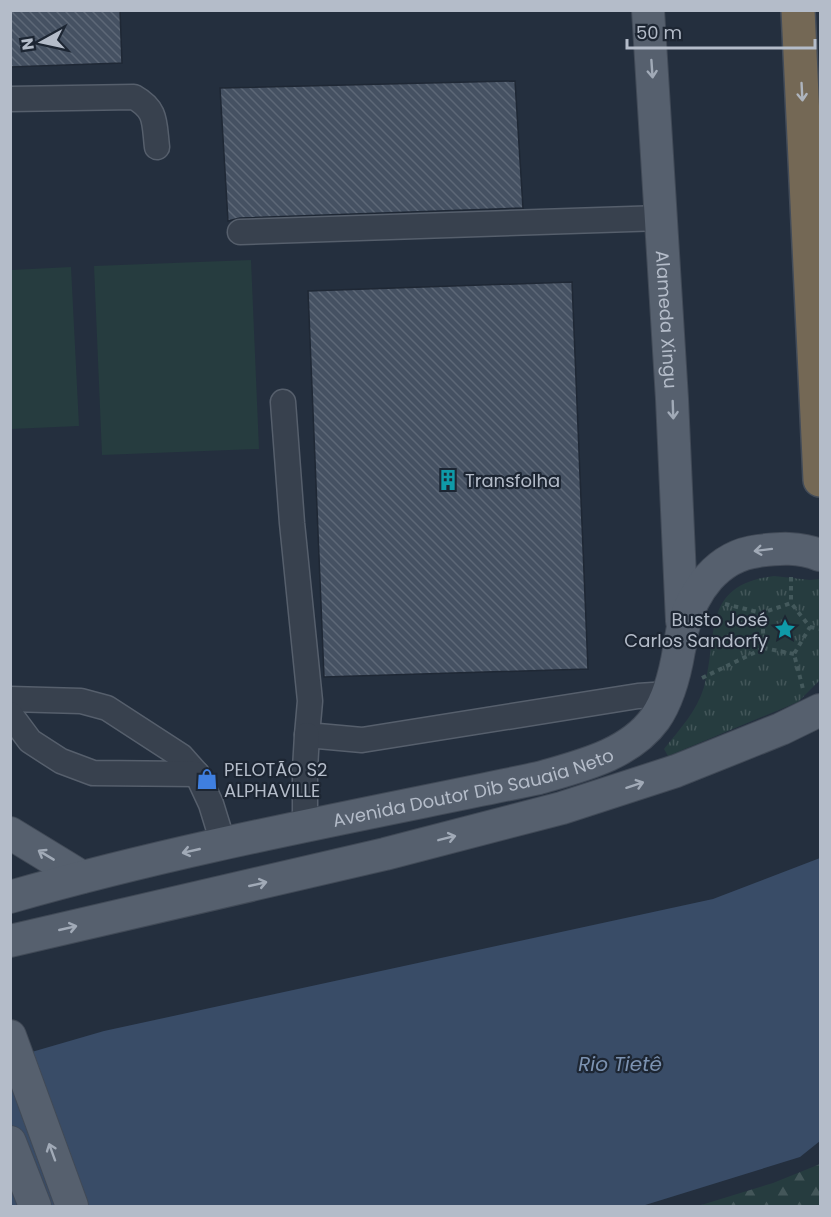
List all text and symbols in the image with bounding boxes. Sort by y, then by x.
north arrow [12,12,72,72]
scale bar [627,12,814,50]
text: 50 m [636,20,682,45]
text: N [15,36,40,52]
one-way arrow [647,58,658,78]
one-way arrow [797,81,808,101]
street label: Alameda Xingu [650,250,684,389]
one-way arrow [667,400,678,420]
building icon: Transfolha [436,468,460,492]
place label: Transfolha [465,468,560,493]
one-way arrow [754,545,773,556]
place label: Busto José Carlos Sandorfy [624,607,768,653]
place icon: Busto José Carlos Sandorfy [773,617,797,641]
street label: Avenida Doutor Dib Sauaia Neto [330,742,618,832]
place label: PELOTÃO S2 ALPHAVILLE [224,757,327,803]
shop icon: PELOTÃO S2 ALPHAVILLE [195,767,219,791]
one-way arrow [625,778,644,789]
one-way arrow [437,832,456,844]
one-way arrow [182,845,201,857]
one-way arrow [38,849,55,861]
one-way arrow [248,878,267,890]
one-way arrow [58,921,77,933]
water label: Rio Tietê [578,1050,662,1078]
one-way arrow [46,1143,57,1161]

